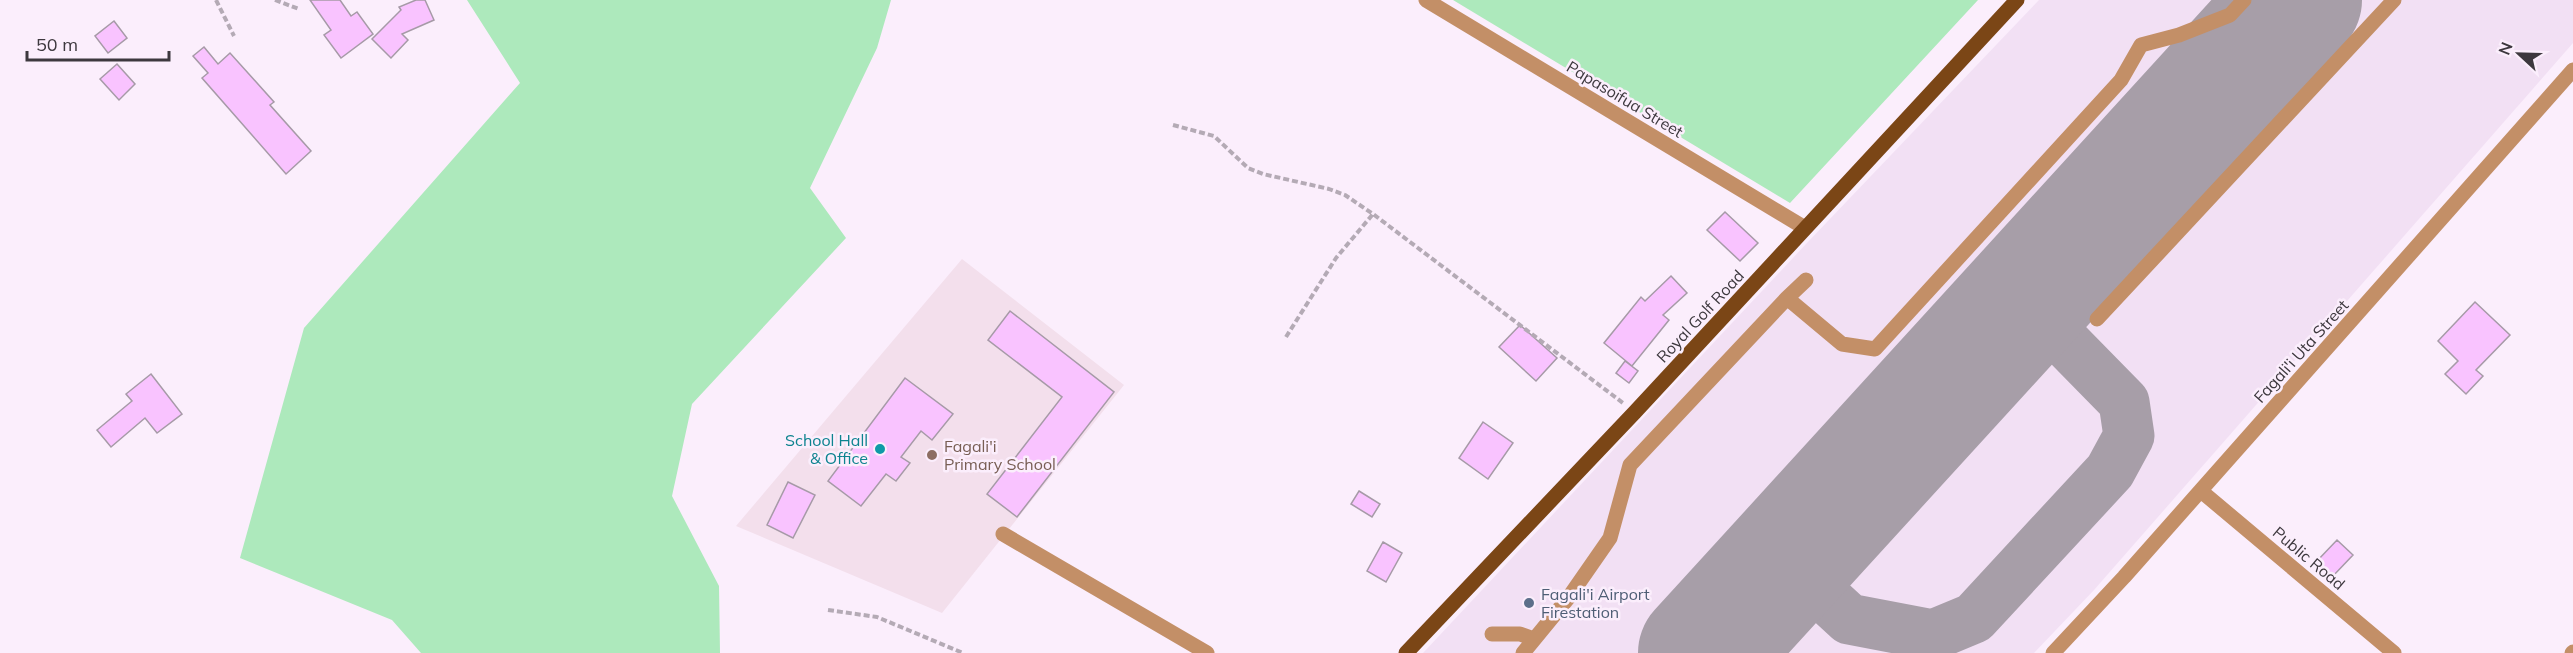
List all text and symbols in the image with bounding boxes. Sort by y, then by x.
scale bar [27,24,170,62]
north arrow [2489,24,2549,84]
text: 50 m [36,33,78,56]
text: N [2494,39,2517,58]
street label: Papasoifua Street [1563,56,1687,142]
street label: Royal Golf Road [1652,266,1748,366]
street label: Fagali'i Uta Street [2249,295,2353,407]
place label: School Hall & Office [785,430,868,468]
place label: Fagali'i Primary School [944,436,1056,474]
marker: School Hall & Office [873,442,887,456]
marker: Fagali'i Primary School [925,448,939,462]
street label: Public Road [2269,522,2349,594]
place label: Fagali'i Airport Firestation [1541,584,1650,622]
marker: Fagali'i Airport Firestation [1522,596,1536,610]

